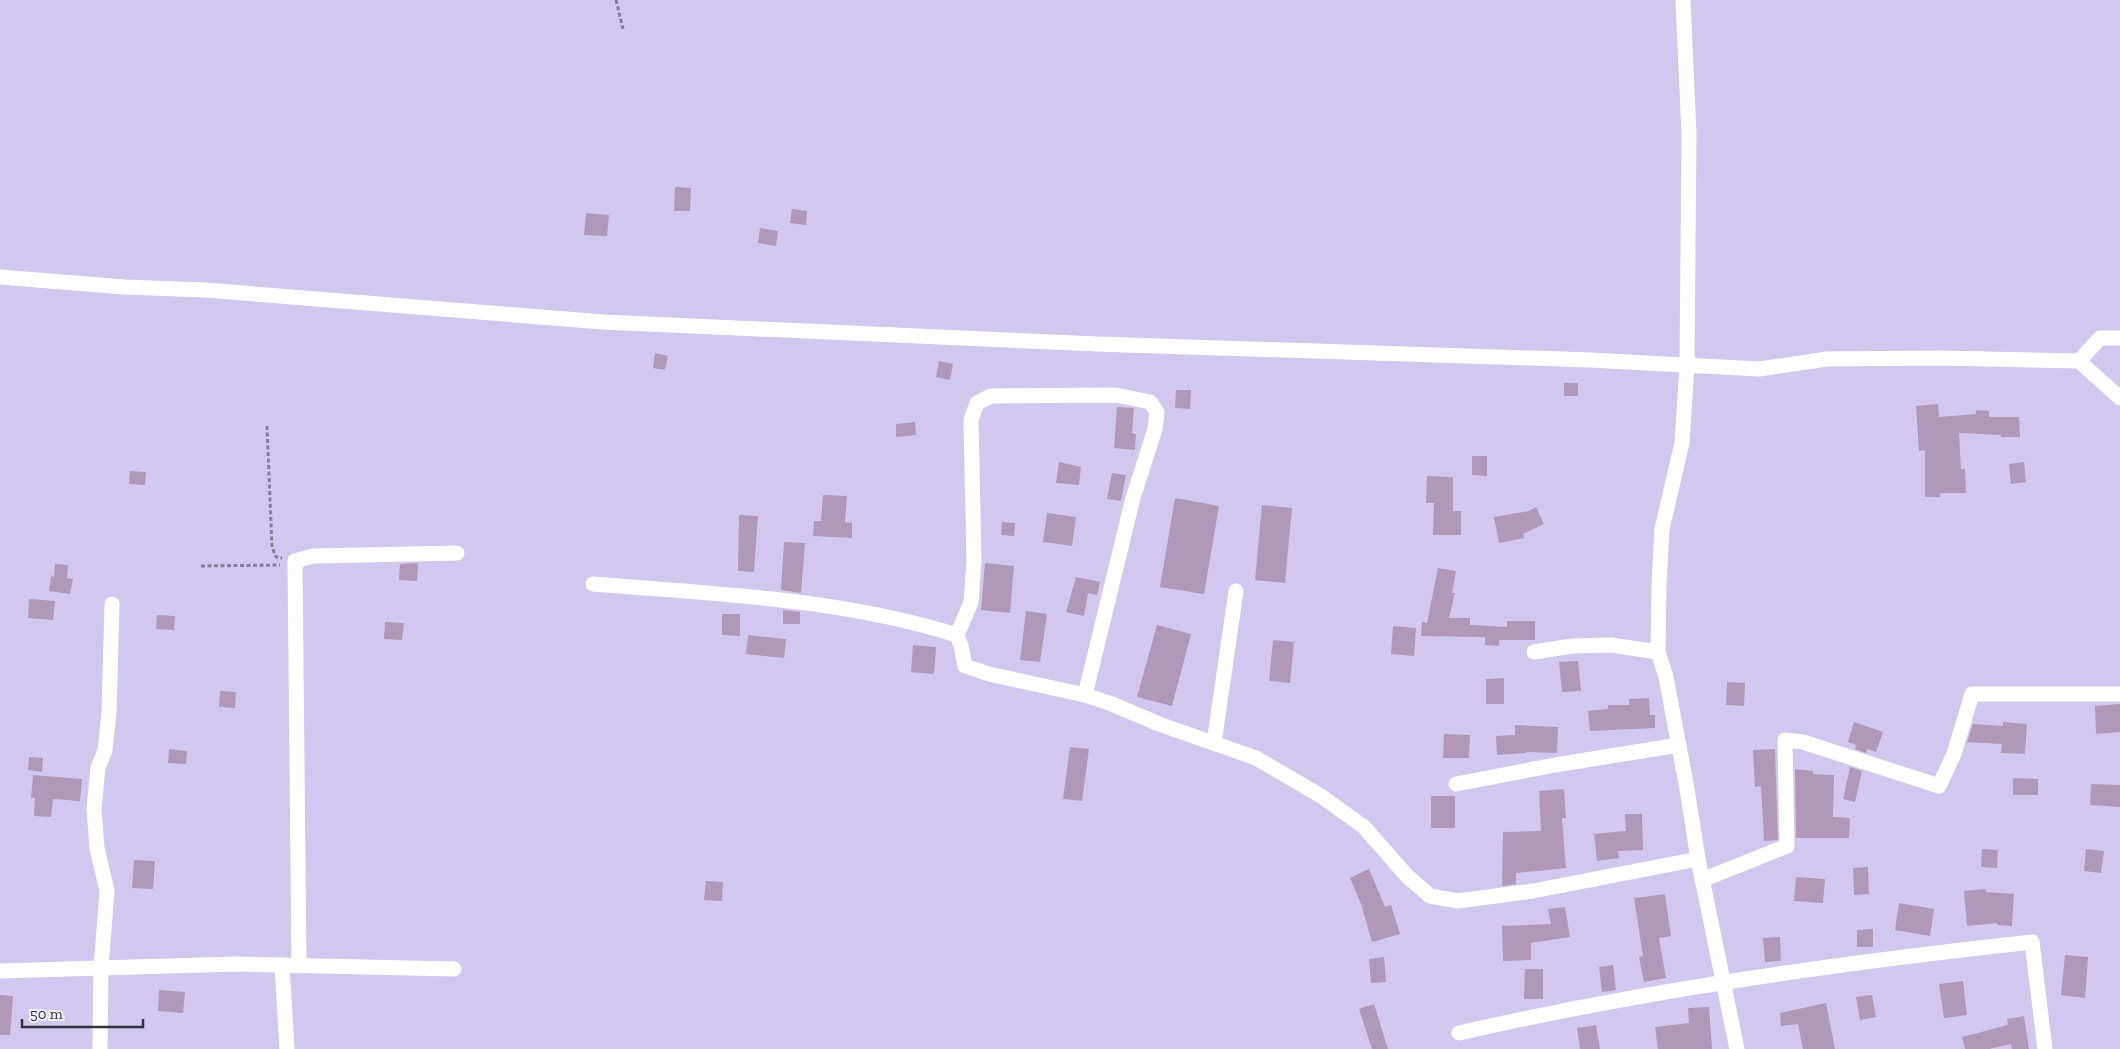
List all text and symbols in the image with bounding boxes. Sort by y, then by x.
scale bar [22,996,144,1028]
text: 50 m [30,1005,63,1023]

